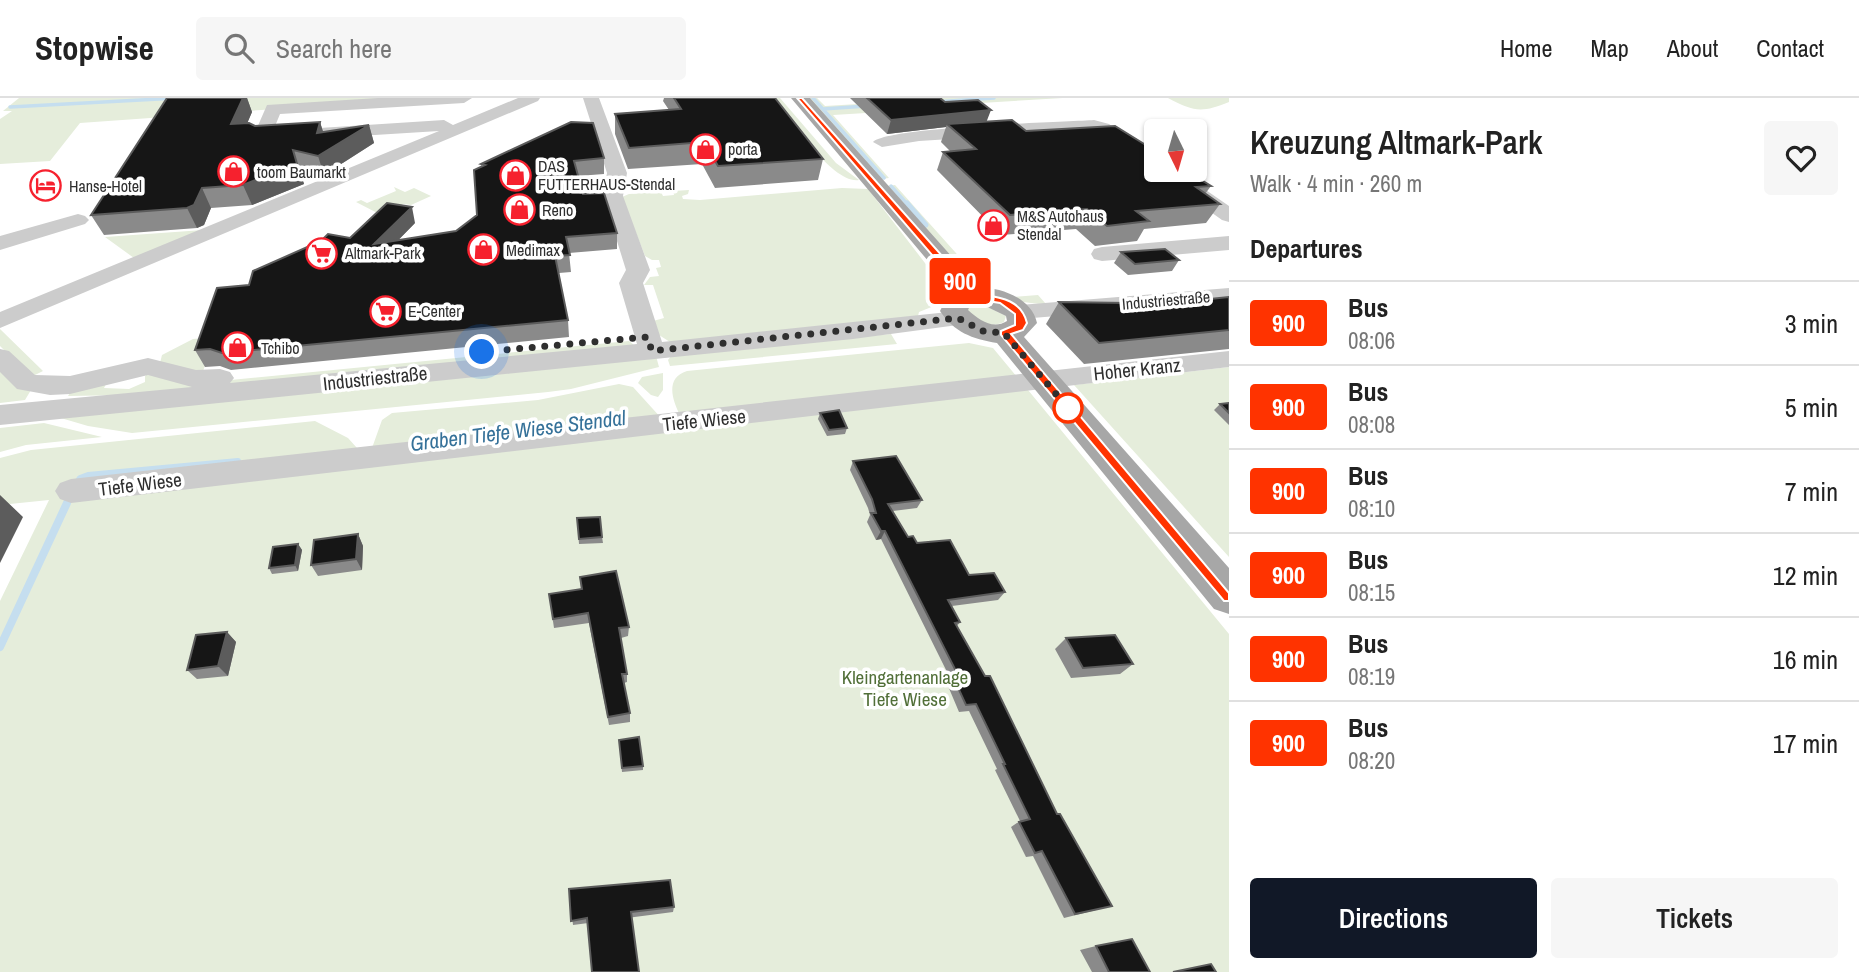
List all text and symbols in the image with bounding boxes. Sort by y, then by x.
search box [196,17,686,80]
text: Stopwise [35,26,154,70]
icon: search [220,29,258,67]
text: Search here [276,31,392,66]
text: Home [1500,32,1552,64]
text: Map [1590,32,1629,64]
text: About [1667,32,1718,64]
text: Contact [1756,32,1824,64]
north arrow [1144,119,1208,182]
map controls [1144,119,1207,182]
text: Kreuzung Altmark-Park [1250,120,1542,164]
button: heart [1764,121,1838,195]
shop icon: porta [688,132,722,166]
place label: porta [728,138,759,160]
shop icon: toom Baumarkt [217,155,251,189]
place label: DAS FUTTERHAUS-Stendal [538,155,675,195]
shop icon: DAS FUTTERHAUS-Stendal [498,158,532,192]
place label: toom Baumarkt [257,161,346,183]
text: Walk · 4 min · 260 m [1250,168,1422,199]
hotel icon: Hanse-Hotel [29,169,63,203]
place label: Hanse-Hotel [69,175,142,197]
shop icon: Reno [502,193,536,227]
place label: Reno [542,199,573,221]
place label: M&S Autohaus Stendal [1017,205,1104,245]
shop icon: M&S Autohaus Stendal [977,208,1011,242]
text: Departures [1250,231,1363,266]
shop icon: Medimax [466,233,500,267]
supermarket icon: Altmark-Park [305,236,339,270]
place label: Medimax [506,239,560,261]
place label: Altmark-Park [344,242,421,264]
line badge: 900 [920,258,1000,304]
text: 900 [944,265,976,297]
street label: Industriestraße [1121,285,1211,315]
text: Bus [1348,290,1388,325]
supermarket icon: E-Center [368,294,402,328]
place label: E-Center [408,300,461,322]
text: 3 min [1785,306,1838,341]
text: 900 [1272,307,1305,339]
text: 08:06 [1348,325,1395,356]
shop icon: Tchibo [221,331,255,365]
your location [464,334,499,369]
place label: Tchibo [261,337,300,359]
street label: Hoher Kranz [1092,351,1182,387]
street label: Industriestraße [322,360,428,396]
text: Bus [1348,374,1388,409]
text: 5 min [1785,390,1838,425]
text: 900 [1272,391,1305,423]
unlabelled marker [1053,393,1083,423]
water label: Graben Tiefe Wiese Stendal [409,403,628,458]
street label: Tiefe Wiese [661,403,747,437]
text: 08:08 [1348,409,1395,440]
text: Bus [1348,458,1388,493]
street label: Tiefe Wiese [97,466,183,502]
text: 7 min [1785,474,1838,509]
text: 900 [1272,475,1305,507]
text: 08:10 [1348,493,1395,524]
text: Bus [1348,542,1388,577]
text: 12 min [1773,558,1838,593]
text: 900 [1272,559,1305,591]
text: 08:15 [1348,577,1395,608]
text: Bus [1348,626,1388,661]
text: 16 min [1773,642,1838,677]
text: 900 [1272,643,1305,675]
text: 08:19 [1348,661,1395,692]
park label: Kleingartenanlage Tiefe Wiese [842,664,968,712]
text: Bus [1348,710,1388,745]
text: 17 min [1773,726,1838,761]
text: 900 [1272,727,1305,759]
text: 08:20 [1348,745,1395,776]
button: Directions [1250,878,1537,958]
button: Tickets [1551,878,1838,958]

